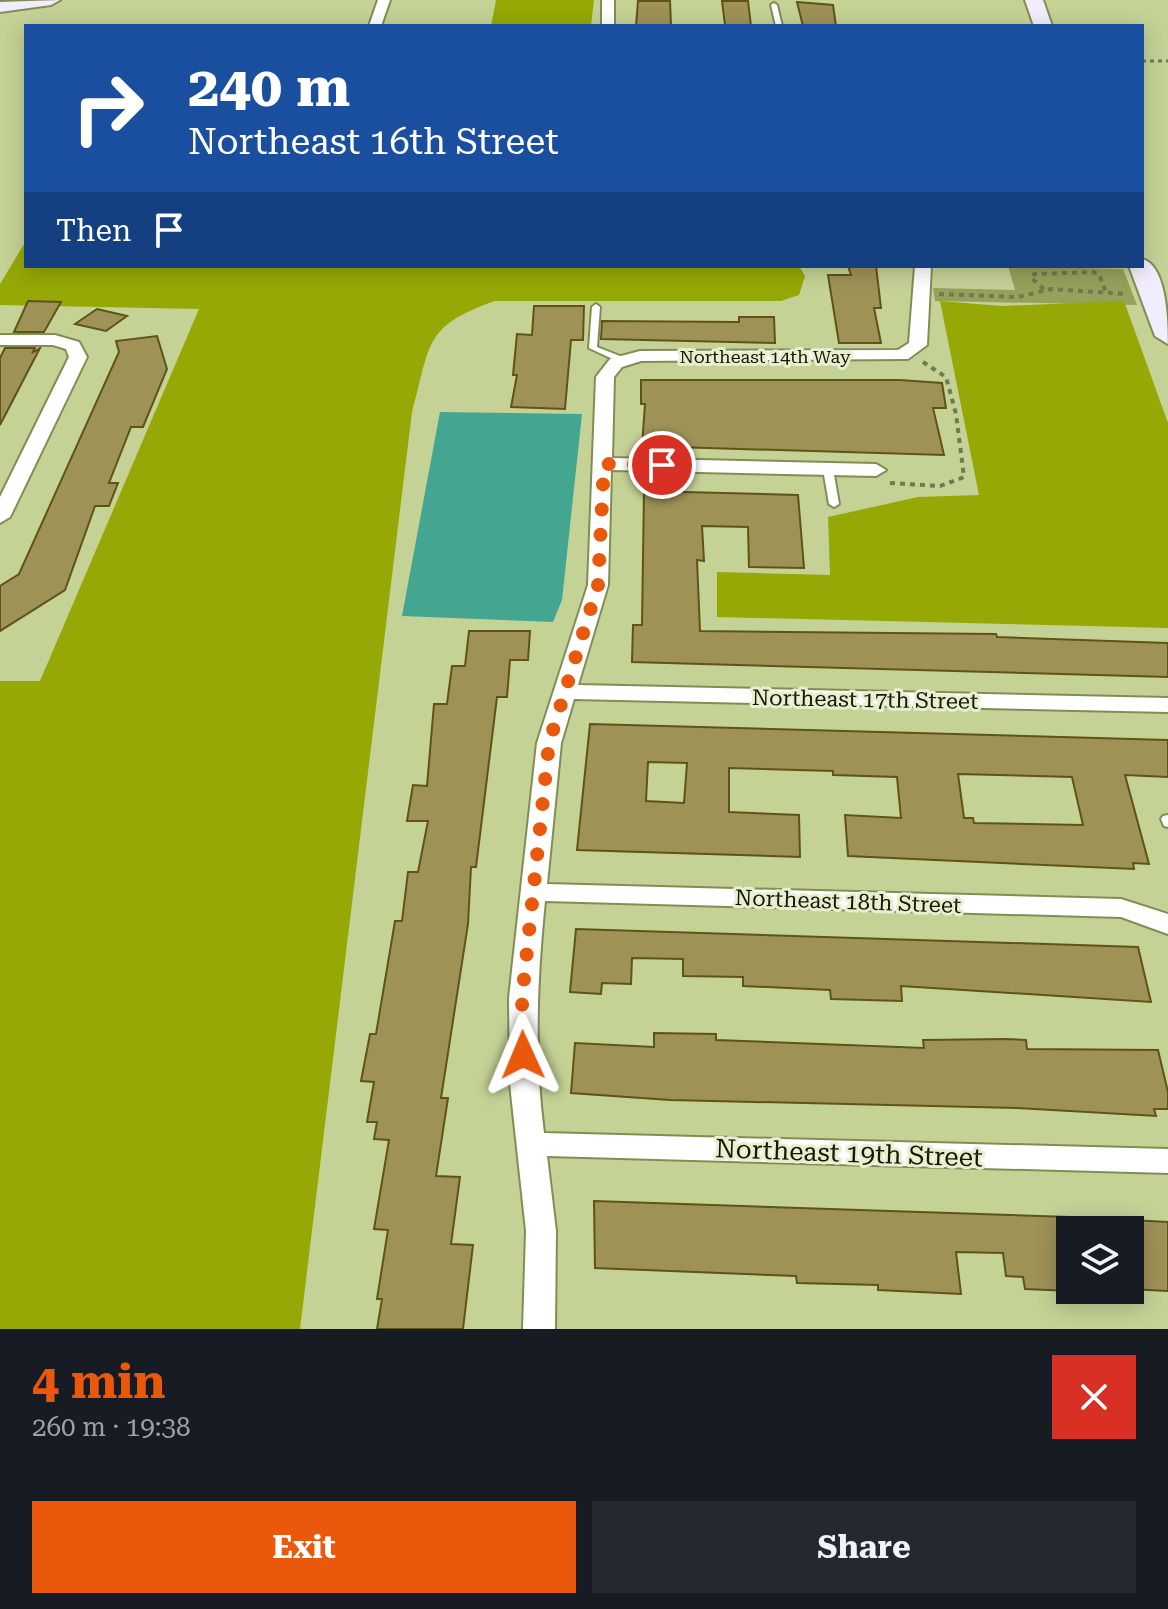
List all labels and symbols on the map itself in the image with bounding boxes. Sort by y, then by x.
street label: Northeast 14th Way [679,346,851,367]
pin [628,431,696,499]
street label: Northeast 17th Street [752,685,978,714]
street label: Northeast 18th Street [734,885,962,918]
position arrow [481,1013,565,1097]
street label: Northeast 19th Street [715,1133,984,1173]

